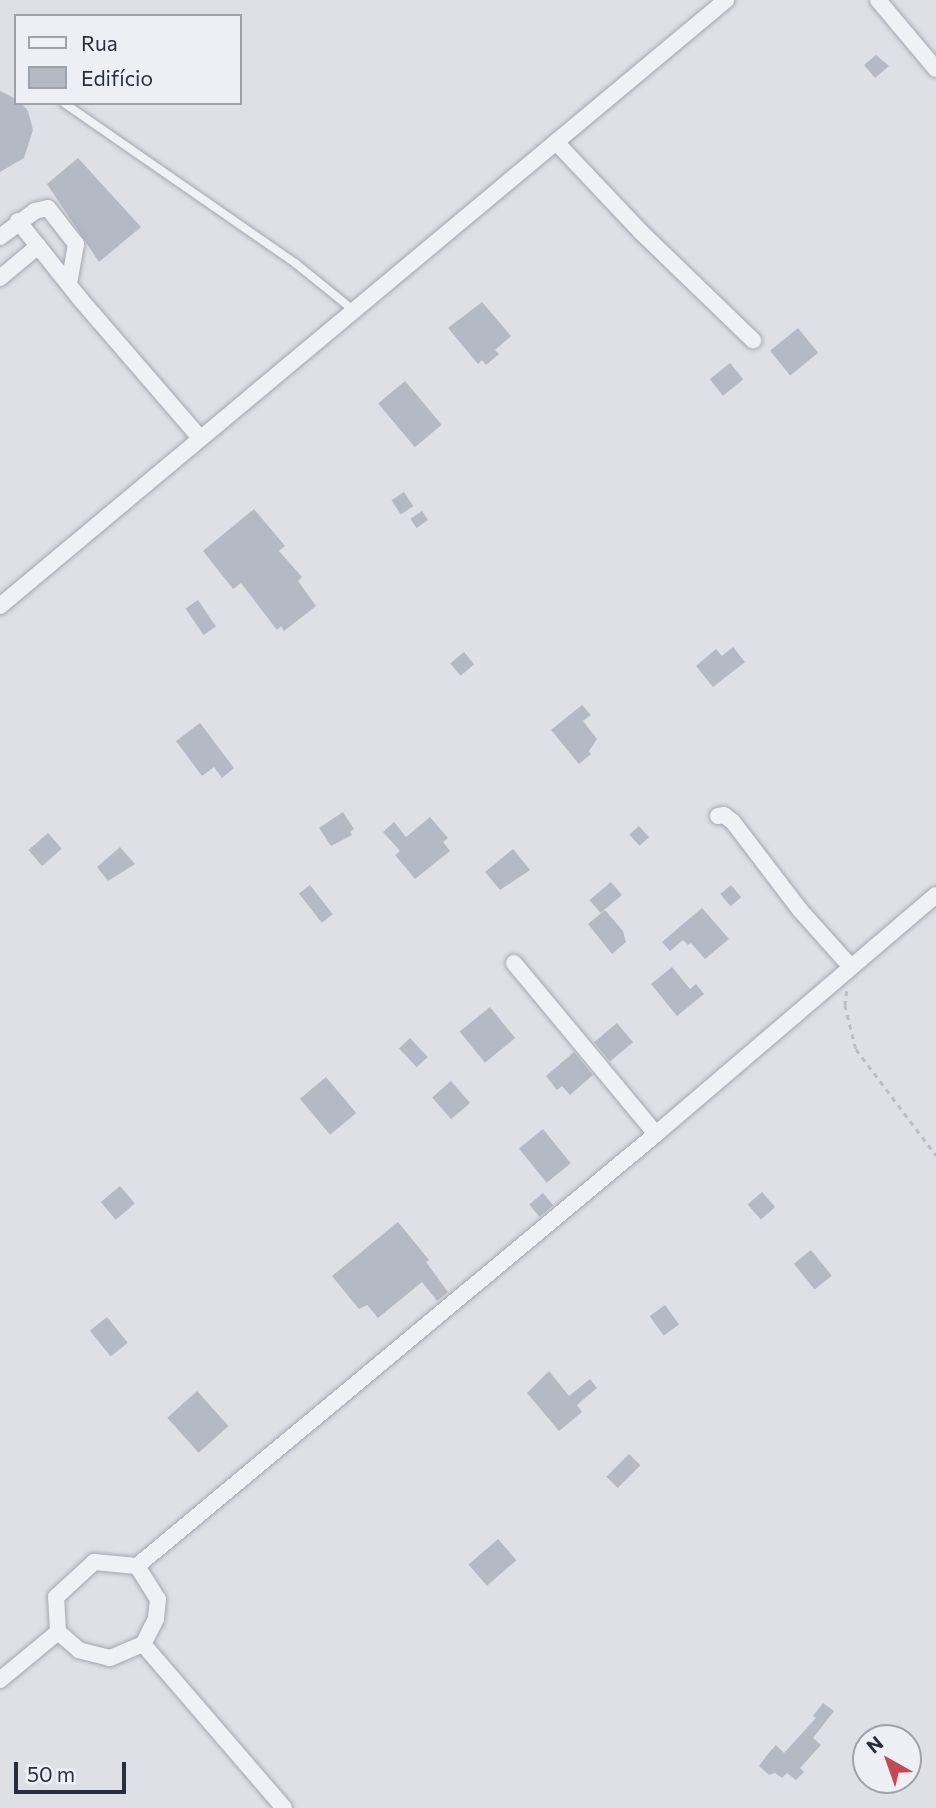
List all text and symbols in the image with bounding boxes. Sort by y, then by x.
legend [14,14,242,105]
text: Rua [81,30,118,55]
text: Edifício [81,65,153,90]
north arrow [852,1724,922,1794]
text: N [862,1731,887,1757]
scale bar [18,1748,130,1792]
text: 50 m [27,1761,75,1786]

